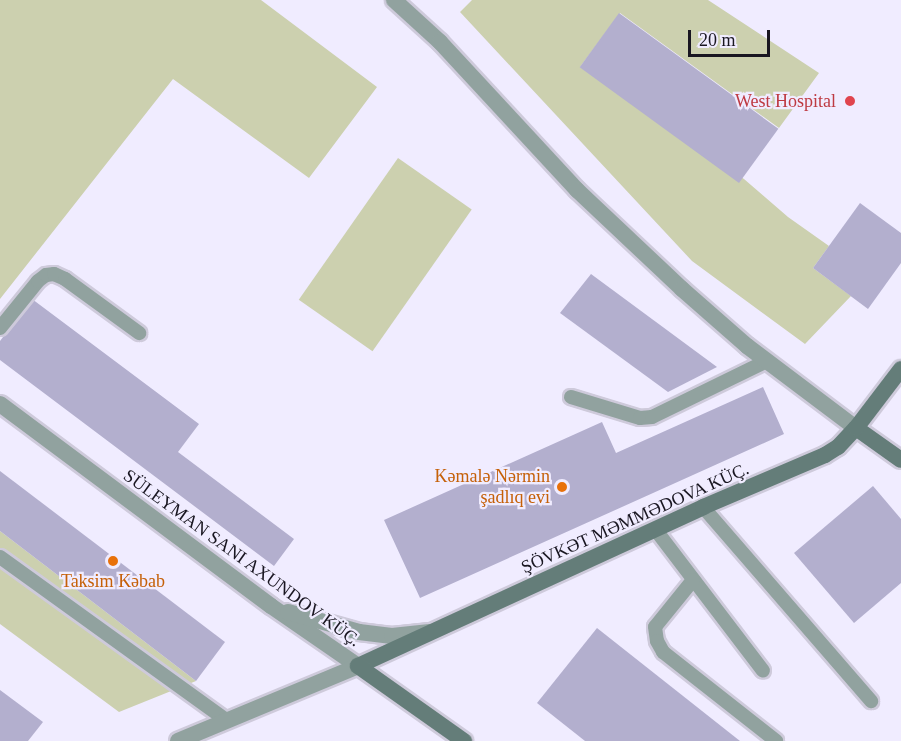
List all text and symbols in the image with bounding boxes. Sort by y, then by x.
scale bar [691,18,774,56]
text: 20 m [699,30,736,50]
place label: West Hospital [735,90,836,112]
marker: West Hospital [841,92,859,110]
street label: ŞÖVKƏT MƏMMƏDOVA KÜÇ. [517,458,753,578]
street label: SÜLEYMAN SANI AXUNDOV KÜÇ. [119,464,365,652]
place label: Kəmalə Nərmin şadlıq evi [435,466,550,508]
marker: Kəmalə Nərmin şadlıq evi [555,480,569,494]
marker: Taksim Kəbab [106,554,120,568]
place label: Taksim Kəbab [61,570,165,592]

